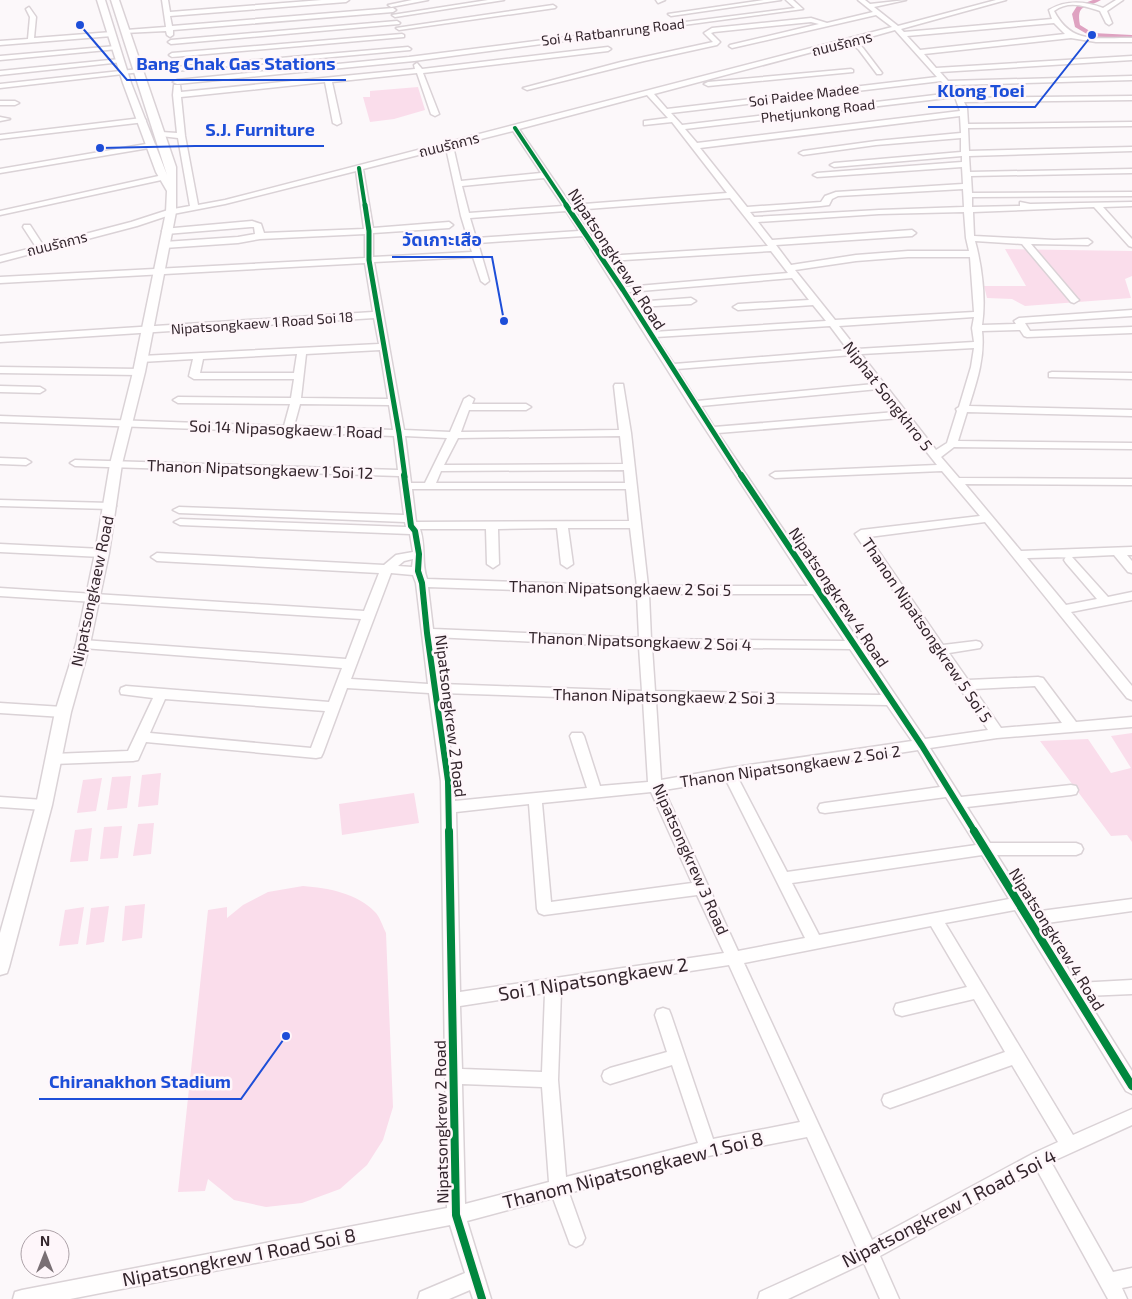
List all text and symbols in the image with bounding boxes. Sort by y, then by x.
street label: Soi 4 Ratbanrung Road [540,14,686,49]
street label: ถนนรัถการ [810,28,874,59]
callout: Bang Chak Gas Stations [127,47,346,80]
text: Bang Chak Gas Stations [136,52,336,74]
callout: Klong Toei [928,74,1035,107]
street label: Soi Paidee Madee [748,79,860,110]
text: Klong Toei [937,79,1025,101]
street label: Phetjunkong Road [760,95,876,126]
callout: S.J. Furniture [195,113,324,146]
text: S.J. Furniture [205,118,315,140]
street label: ถนนรัถการ [417,129,481,160]
street label: Nipatsongkrew 4 Road [565,185,670,333]
callout: วัดเกาะเสือ [392,224,492,257]
street label: ถนนรัถการ [25,228,89,259]
text: วัดเกาะเสือ [402,228,482,250]
street label: Nipatsongkaew 1 Road Soi 18 [170,308,354,337]
street label: Niphat Songkhro 5 [840,337,937,454]
street label: Soi 14 Nipasogkaew 1 Road [189,416,383,441]
street label: Thanon Nipatsongkaew 1 Soi 12 [147,455,373,482]
street label: Nipatsongkaew Road [66,514,117,668]
street label: Nipatsongkrew 4 Road [786,523,893,670]
street label: Thanon Nipatsongkrew 5 Soi 5 [858,534,997,726]
street label: Thanon Nipatsongkaew 2 Soi 5 [509,576,731,599]
street label: Thanon Nipatsongkaew 2 Soi 4 [528,627,752,654]
street label: Nipatsongkrew 2 Road [432,634,471,798]
street label: Thanon Nipatsongkaew 2 Soi 3 [553,684,775,707]
street label: Thanon Nipatsongkaew 2 Soi 2 [678,741,901,790]
street label: Nipatsongkrew 3 Road [650,780,733,937]
street label: Nipatsongkrew 4 Road [1006,864,1109,1014]
street label: Soi 1 Nipatsongkaew 2 [497,952,689,1005]
street label: Nipatsongkrew 2 Road [430,1040,451,1204]
callout: Chiranakhon Stadium [39,1066,241,1099]
text: Chiranakhon Stadium [49,1070,231,1092]
street label: Thanom Nipatsongkaew 1 Soi 8 [500,1126,766,1213]
street label: Nipatsongkrew 1 Road Soi 4 [838,1143,1060,1272]
street label: Nipatsongkrew 1 Road Soi 8 [120,1223,358,1290]
north arrow [20,1229,70,1279]
text: N [40,1232,50,1249]

